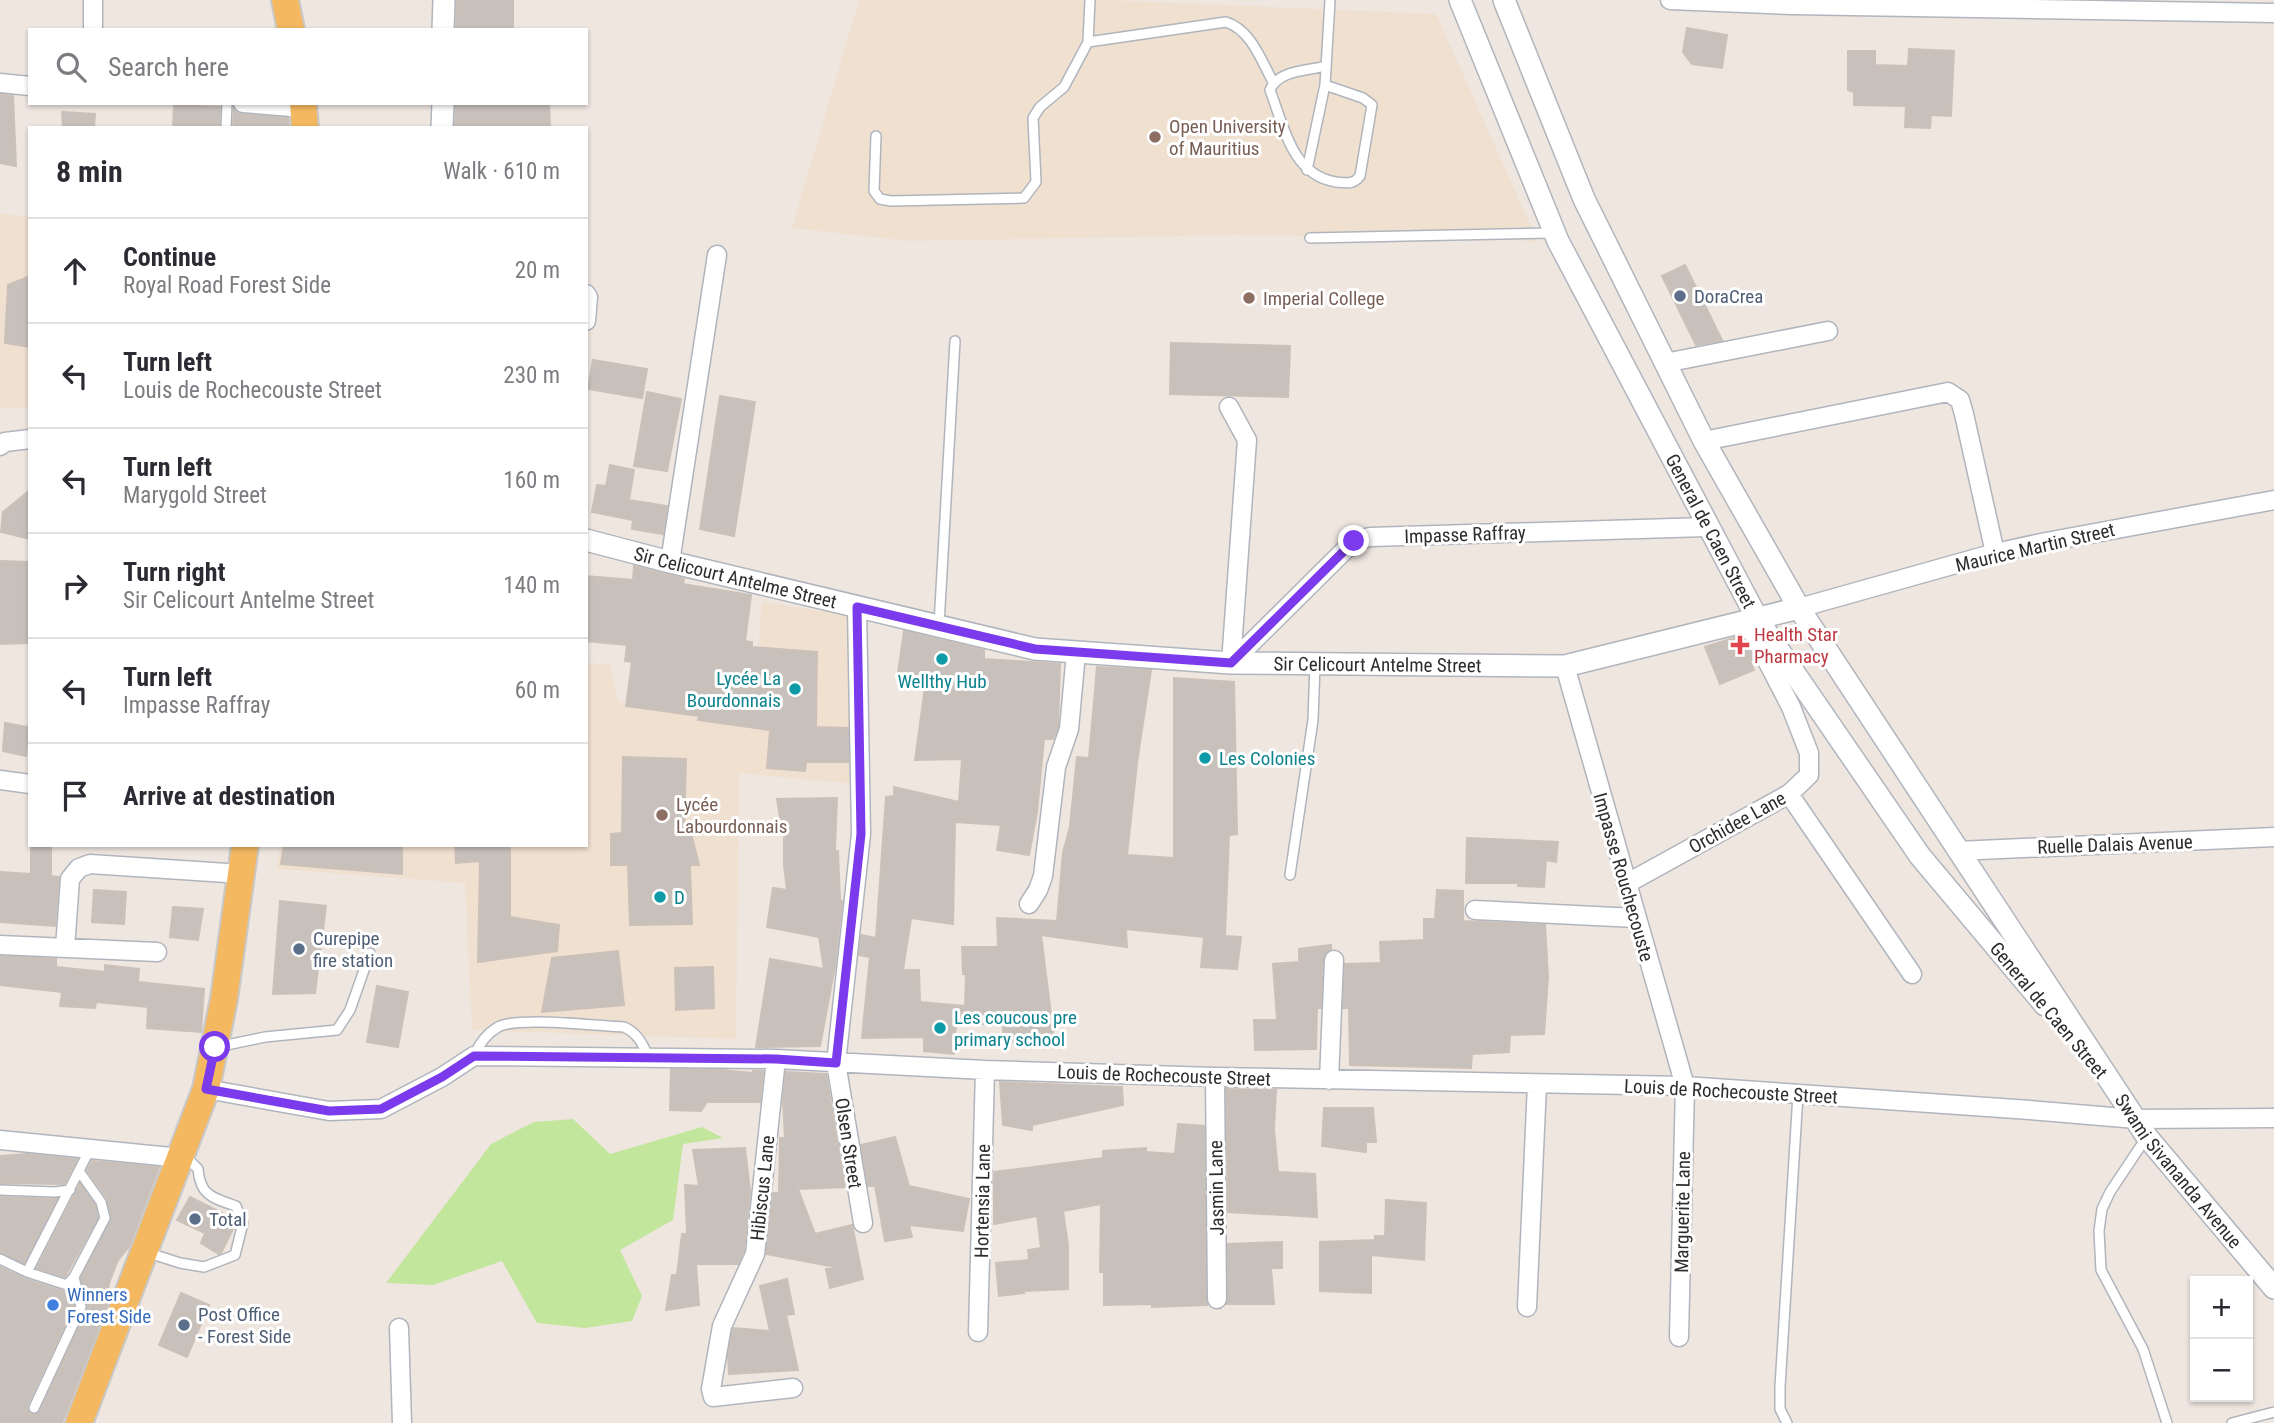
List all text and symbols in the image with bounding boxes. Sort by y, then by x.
search box [28,28,588,105]
icon: search [52,48,90,86]
text: Search here [108,52,229,82]
place label: Open University of Mauritius [1169,115,1286,160]
marker: Open University of Mauritius [1147,129,1163,145]
text: 8 min [56,154,123,189]
text: Walk · 610 m [443,158,560,185]
text: Continue [123,242,216,272]
icon: ahead [56,252,94,290]
text: 20 m [515,257,560,284]
text: Royal Road Forest Side [123,272,331,299]
place label: DoraCrea [1694,285,1763,308]
place label: Imperial College [1263,287,1385,310]
marker: DoraCrea [1672,288,1688,304]
marker: Imperial College [1241,290,1257,306]
text: Turn left [123,347,212,377]
icon: left [56,357,94,395]
text: 230 m [503,362,560,389]
text: Louis de Rochecouste Street [123,377,382,404]
street label: General de Caen Street [1660,450,1761,612]
text: Turn left [123,452,212,482]
icon: left [56,462,94,500]
text: 160 m [503,467,560,494]
text: Marygold Street [123,482,267,509]
street label: Maurice Martin Street [1953,518,2117,577]
street label: Impasse Raffray [1404,521,1526,548]
route end [1338,525,1369,556]
street label: Sir Celicourt Antelme Street [631,542,839,613]
text: Turn right [123,557,225,587]
icon: right [56,567,94,605]
text: 140 m [503,572,560,599]
text: Sir Celicourt Antelme Street [123,587,374,614]
place label: Health Star Pharmacy [1754,623,1838,668]
marker: Health Star Pharmacy [1732,637,1748,653]
marker: Wellthy Hub [934,651,950,667]
street label: Sir Celicourt Antelme Street [1273,652,1481,677]
text: Turn left [123,662,212,692]
place label: Lycée La Bourdonnais [687,667,781,712]
place label: Wellthy Hub [897,670,987,693]
icon: left [56,672,94,710]
text: 60 m [515,677,560,704]
marker: Lycée La Bourdonnais [787,681,803,697]
text: Impasse Raffray [123,692,270,719]
place label: Les Colonies [1219,747,1315,770]
marker: Les Colonies [1197,750,1213,766]
icon: arrive [56,777,94,815]
text: Arrive at destination [123,781,335,811]
street label: Orchidee Lane [1685,786,1790,858]
street label: Impasse Rouchecouste [1588,790,1659,964]
place label: Lycée Labourdonnais [676,793,787,838]
marker: Lycée Labourdonnais [654,807,670,823]
street label: Ruelle Dalais Avenue [2037,830,2193,859]
place label: D [674,886,685,909]
marker: D [652,889,668,905]
place label: Curepipe fire station [313,927,393,972]
street label: General de Caen Street [1985,937,2112,1083]
marker: Curepipe fire station [291,941,307,957]
place label: Les coucous pre primary school [954,1006,1077,1051]
marker: Les coucous pre primary school [932,1020,948,1036]
route start [199,1031,230,1062]
street label: Louis de Rochecouste Street [1057,1060,1271,1091]
street label: Louis de Rochecouste Street [1624,1074,1838,1109]
street label: Swami Sivananda Avenue [2110,1090,2247,1253]
street label: Olsen Street [830,1096,867,1190]
street label: Hibiscus Lane [746,1134,779,1242]
street label: Jasmin Lane [1204,1140,1229,1236]
street label: Hortensia Lane [970,1144,995,1258]
street label: Marguerite Lane [1670,1151,1695,1273]
place label: Total [209,1208,247,1231]
marker: Total [187,1211,203,1227]
map controls [2190,1276,2253,1402]
button: + [2190,1276,2253,1339]
place label: Winners Forest Side [67,1283,151,1328]
marker: Winners Forest Side [45,1297,61,1313]
place label: Post Office - Forest Side [198,1303,291,1348]
marker: Post Office - Forest Side [176,1317,192,1333]
button: − [2190,1339,2253,1402]

